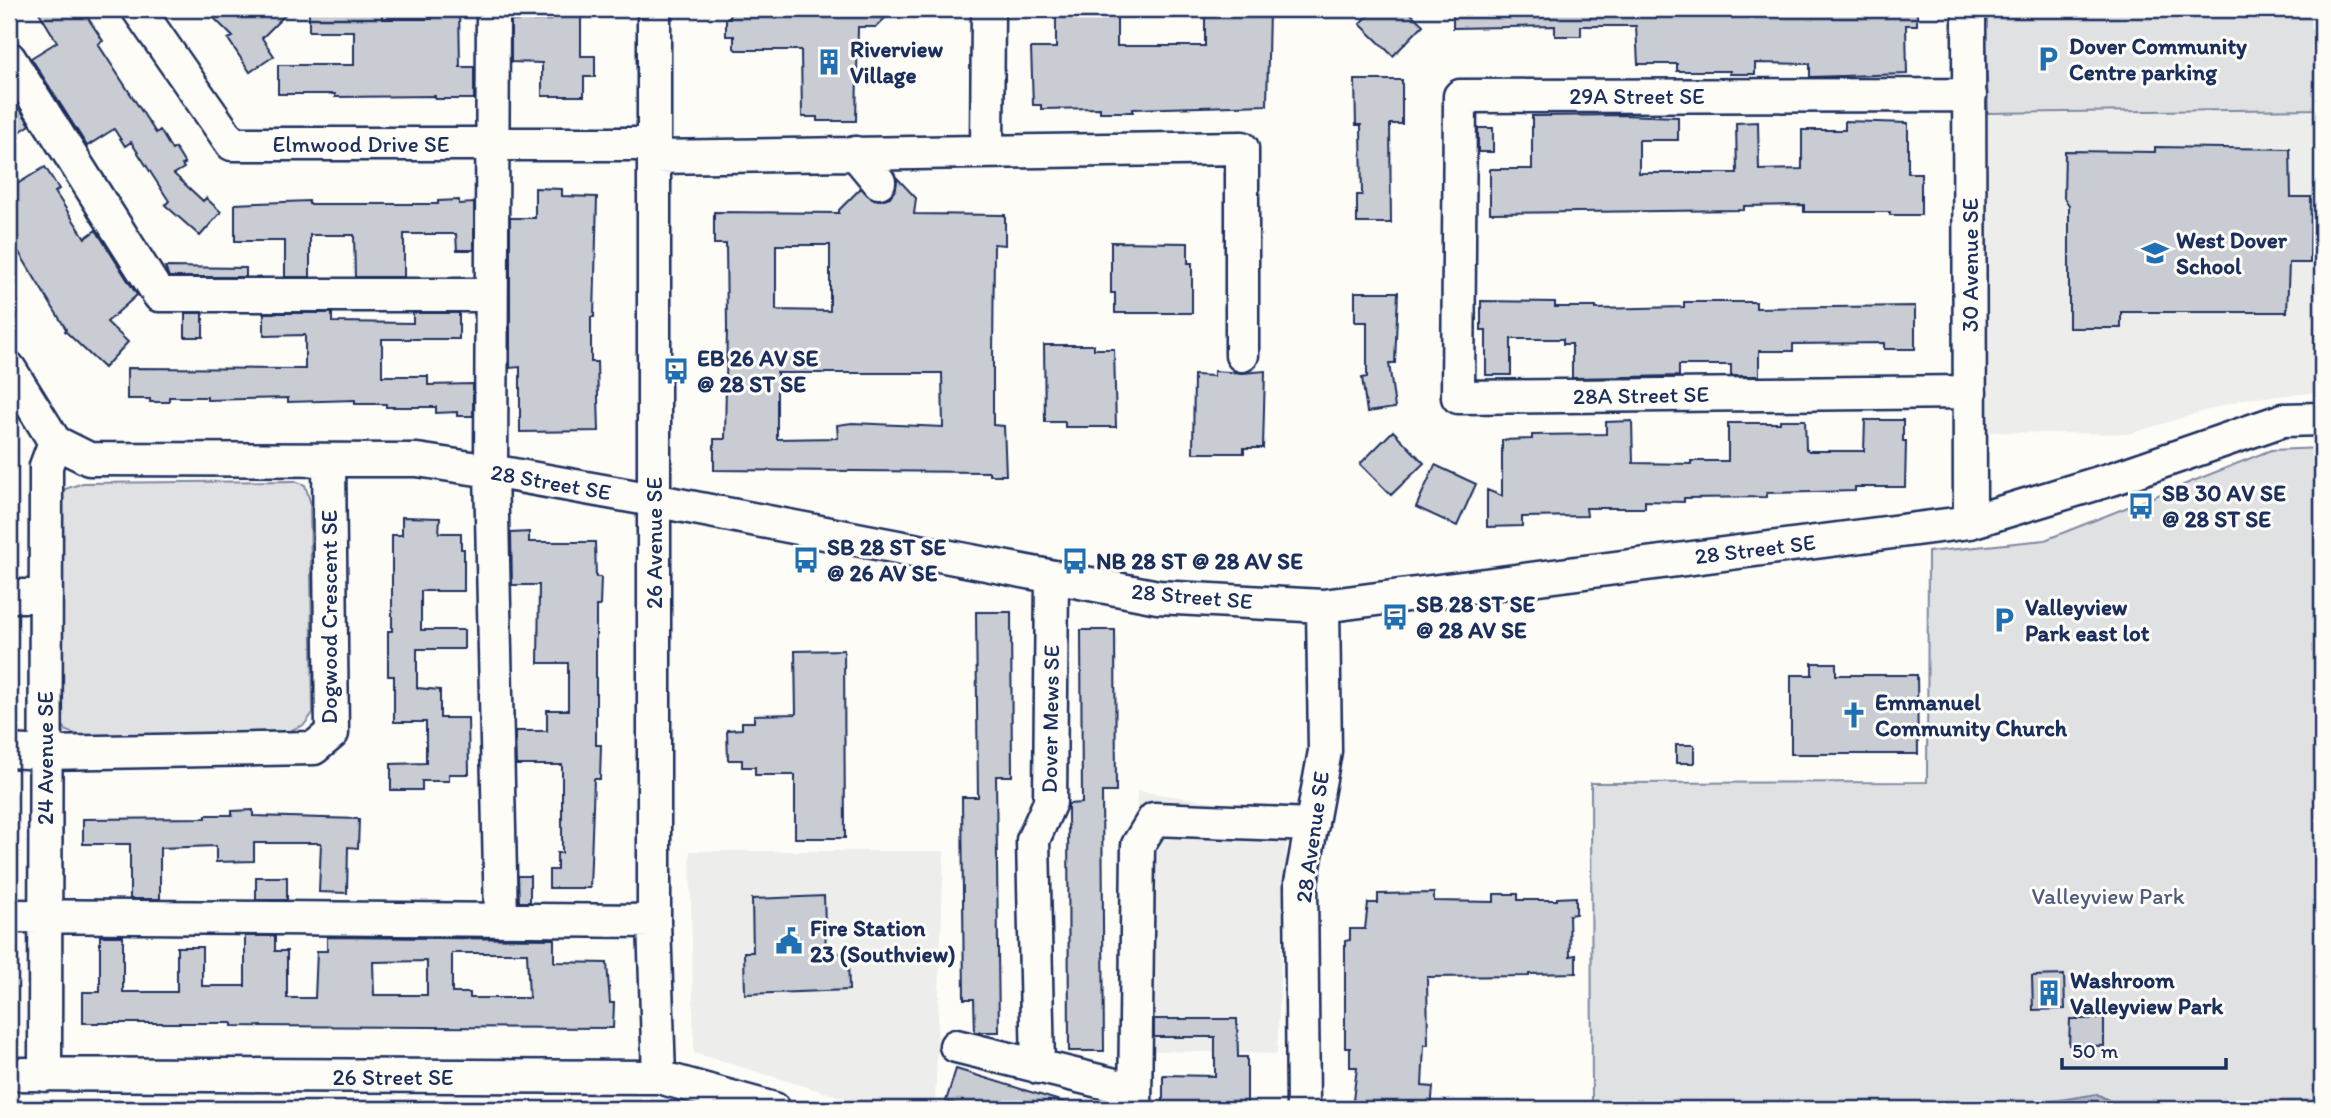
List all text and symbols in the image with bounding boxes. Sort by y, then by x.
place label: Dover Community Centre parking [2069,32,2247,86]
place label: Riverview Village [850,35,943,89]
parking icon: Dover Community Centre parking [2033,44,2063,74]
building icon: Riverview Village [814,47,844,77]
street label: 29A Street SE [1569,82,1705,110]
street label: Elmwood Drive SE [273,130,449,158]
street label: 30 Avenue SE [1956,198,1984,332]
place label: West Dover School [2176,226,2288,280]
school or university icon: West Dover School [2140,238,2170,268]
place label: EB 26 AV SE @ 28 ST SE [697,344,819,398]
bus stop icon: EB 26 AV SE @ 28 ST SE [661,356,691,386]
street label: 28A Street SE [1573,380,1709,410]
street label: 28 Street SE [489,458,613,506]
street label: 26 Avenue SE [640,477,668,609]
place label: SB 30 AV SE @ 28 ST SE [2162,479,2286,533]
bus stop icon: SB 30 AV SE @ 28 ST SE [2126,491,2156,521]
street label: Dogwood Crescent SE [315,510,343,724]
street label: 28 Street SE [1693,528,1817,570]
place label: SB 28 ST SE @ 26 AV SE [827,533,946,587]
bus stop icon: SB 28 ST SE @ 26 AV SE [791,545,821,575]
bus stop icon: NB 28 ST @ 28 AV SE [1060,546,1090,576]
place label: NB 28 ST @ 28 AV SE [1096,547,1303,575]
street label: 28 Street SE [1130,577,1254,615]
place label: SB 28 ST SE @ 28 AV SE [1416,590,1535,644]
place label: Valleyview Park east lot [2025,593,2150,647]
bus stop icon: SB 28 ST SE @ 28 AV SE [1380,602,1410,632]
parking icon: Valleyview Park east lot [1989,605,2019,635]
street label: Dover Mews SE [1035,644,1065,794]
place label: Emmanuel Community Church [1875,688,2068,742]
street label: 24 Avenue SE [31,691,59,825]
church icon: Emmanuel Community Church [1839,700,1869,730]
street label: 28 Avenue SE [1289,769,1335,905]
park label: Valleyview Park [2031,882,2185,910]
place label: Fire Station 23 (Southview) [810,914,956,968]
public building icon: Fire Station 23 (Southview) [774,926,804,956]
place label: Washroom Valleyview Park [2070,966,2224,1020]
building icon: Washroom Valleyview Park [2034,978,2064,1008]
scale bar [2062,1027,2226,1071]
text: 50 m [2072,1038,2119,1063]
street label: 26 Street SE [332,1063,454,1091]

